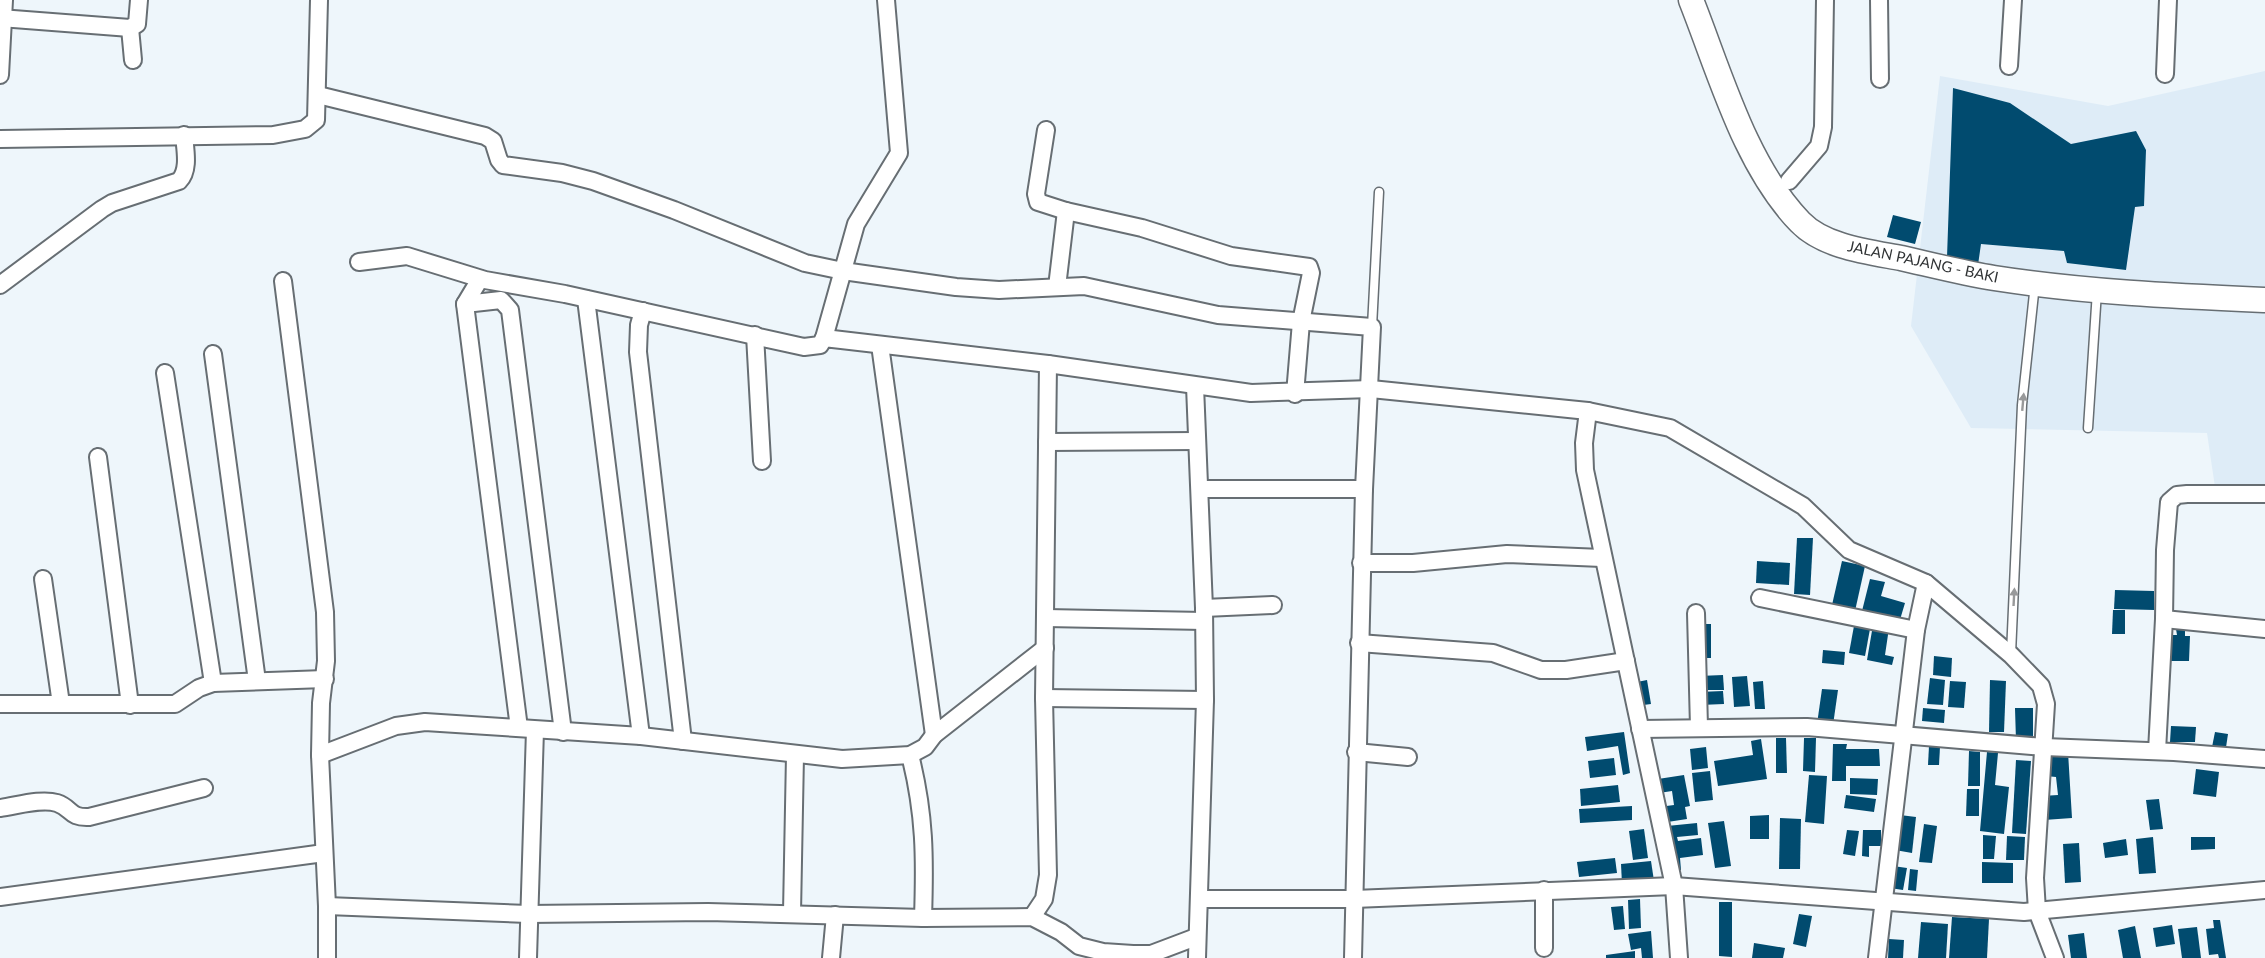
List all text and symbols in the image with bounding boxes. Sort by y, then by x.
street label: JALAN PAJANG - BAKI [1846,236,2000,286]
one-way arrow [2018,392,2028,411]
one-way arrow [2009,587,2018,606]

